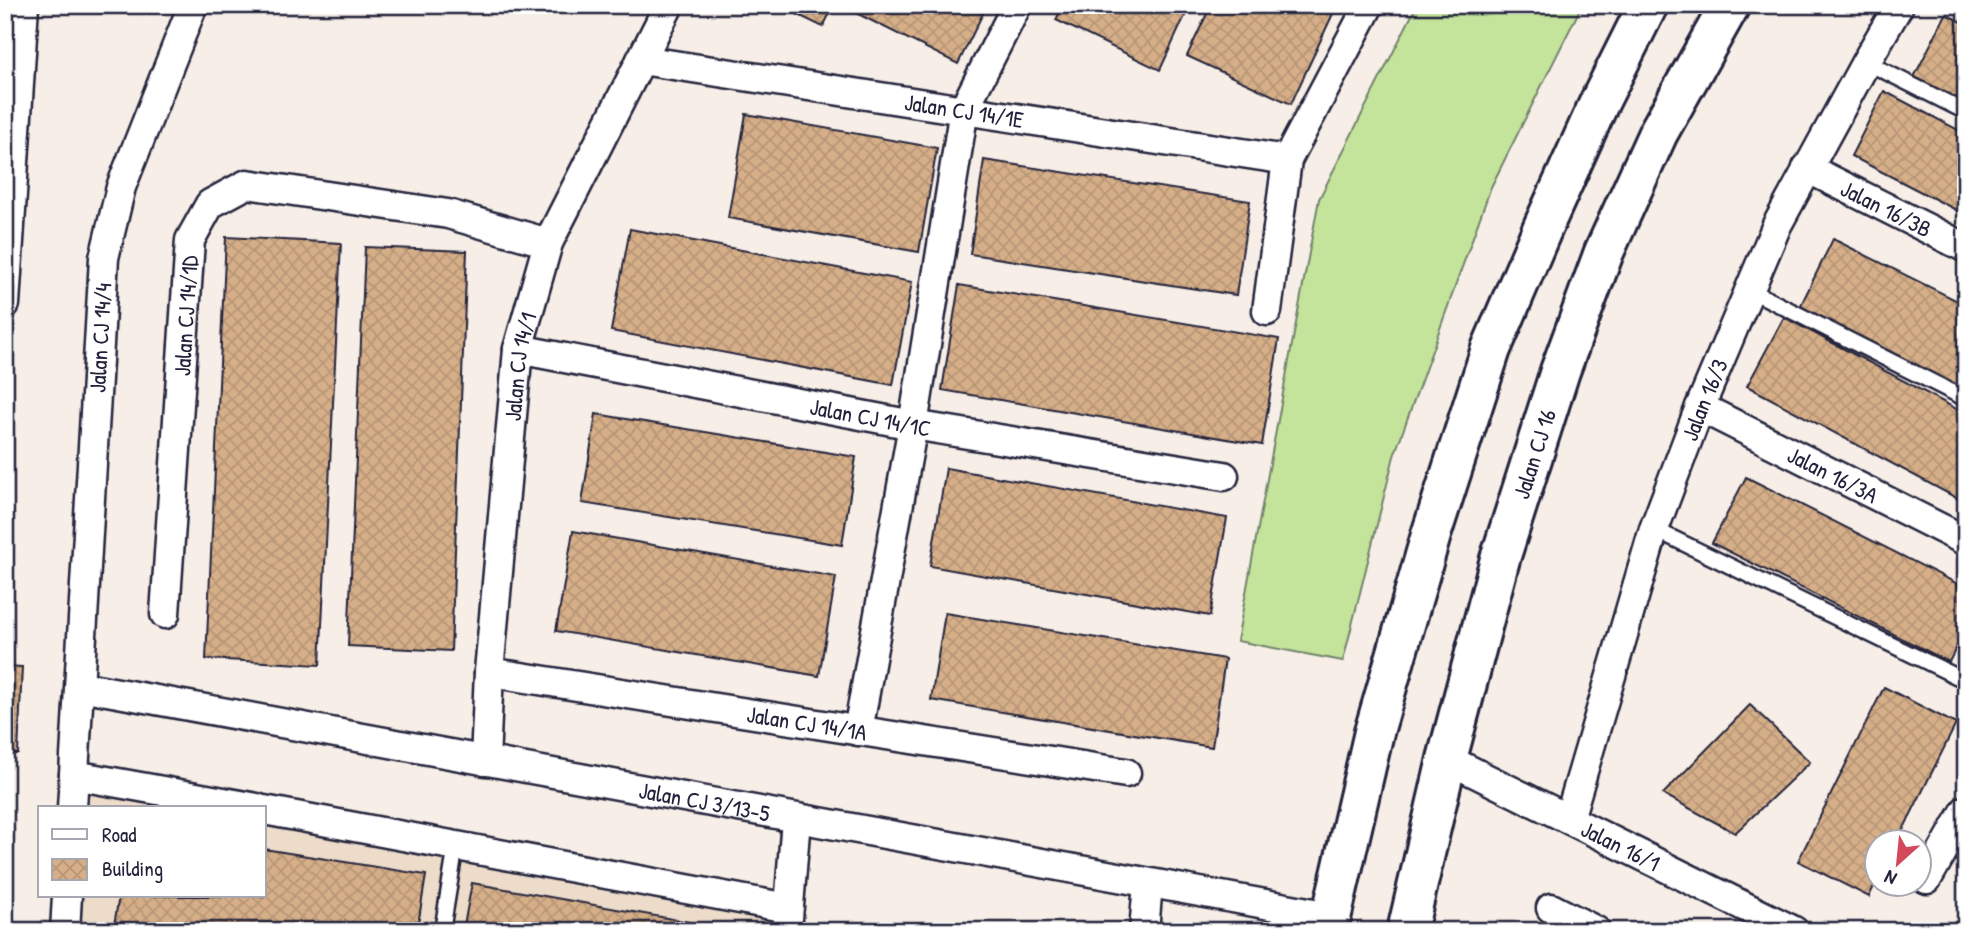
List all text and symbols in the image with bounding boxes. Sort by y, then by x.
street label: Jalan CJ 14/1E [902,86,1026,135]
street label: Jalan 16/3B [1836,172,1937,244]
street label: Jalan CJ 14/1D [165,254,204,377]
street label: Jalan CJ 14/4 [81,282,118,394]
street label: Jalan CJ 14/1 [496,309,543,422]
street label: Jalan 16/3 [1673,354,1734,445]
street label: Jalan CJ 14/1C [807,390,933,443]
street label: Jalan CJ 16 [1505,405,1562,502]
street label: Jalan 16/3A [1783,438,1883,510]
street label: Jalan CJ 14/1A [745,698,869,747]
street label: Jalan CJ 3/13-5 [637,774,773,828]
legend [38,806,266,898]
street label: Jalan 16/1 [1576,813,1665,878]
text: Road [102,820,136,849]
north arrow [1862,828,1932,898]
text: Building [102,854,163,883]
text: N [1880,864,1901,892]

